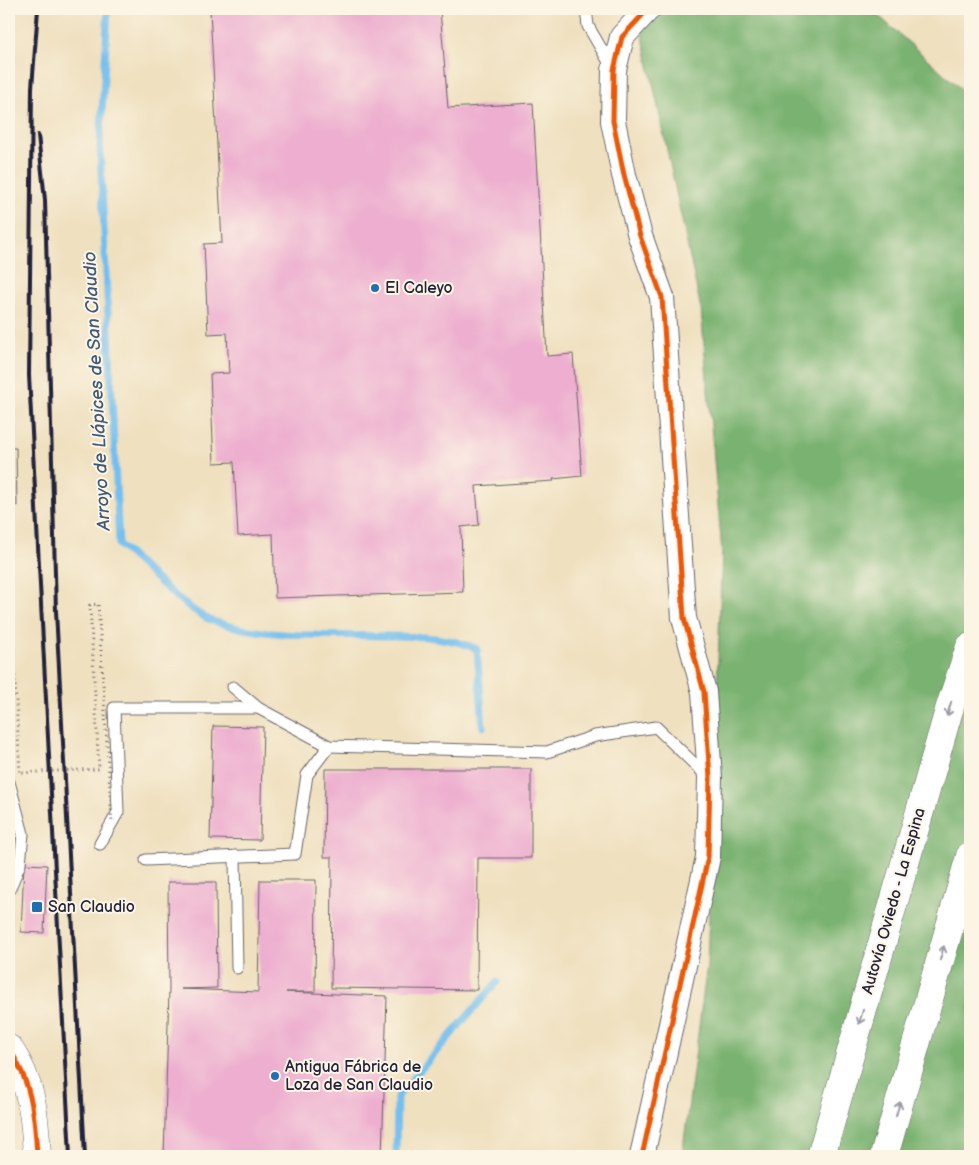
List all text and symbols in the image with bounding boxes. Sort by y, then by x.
water label: Arroyo de Llápices de San Claudio [79,251,115,532]
place label: El Caleyo [385,279,453,298]
marker: El Caleyo [369,282,381,294]
one-way arrow [944,701,953,717]
street label: Autovía Oviedo - La Espina [858,806,930,996]
place label: San Claudio [48,898,135,917]
marker: San Claudio [30,900,44,914]
one-way arrow [938,946,948,962]
one-way arrow [856,1009,865,1025]
place label: Antigua Fábrica de Loza de San Claudio [285,1058,433,1095]
marker: Antigua Fábrica de Loza de San Claudio [269,1070,281,1082]
one-way arrow [893,1102,903,1118]

